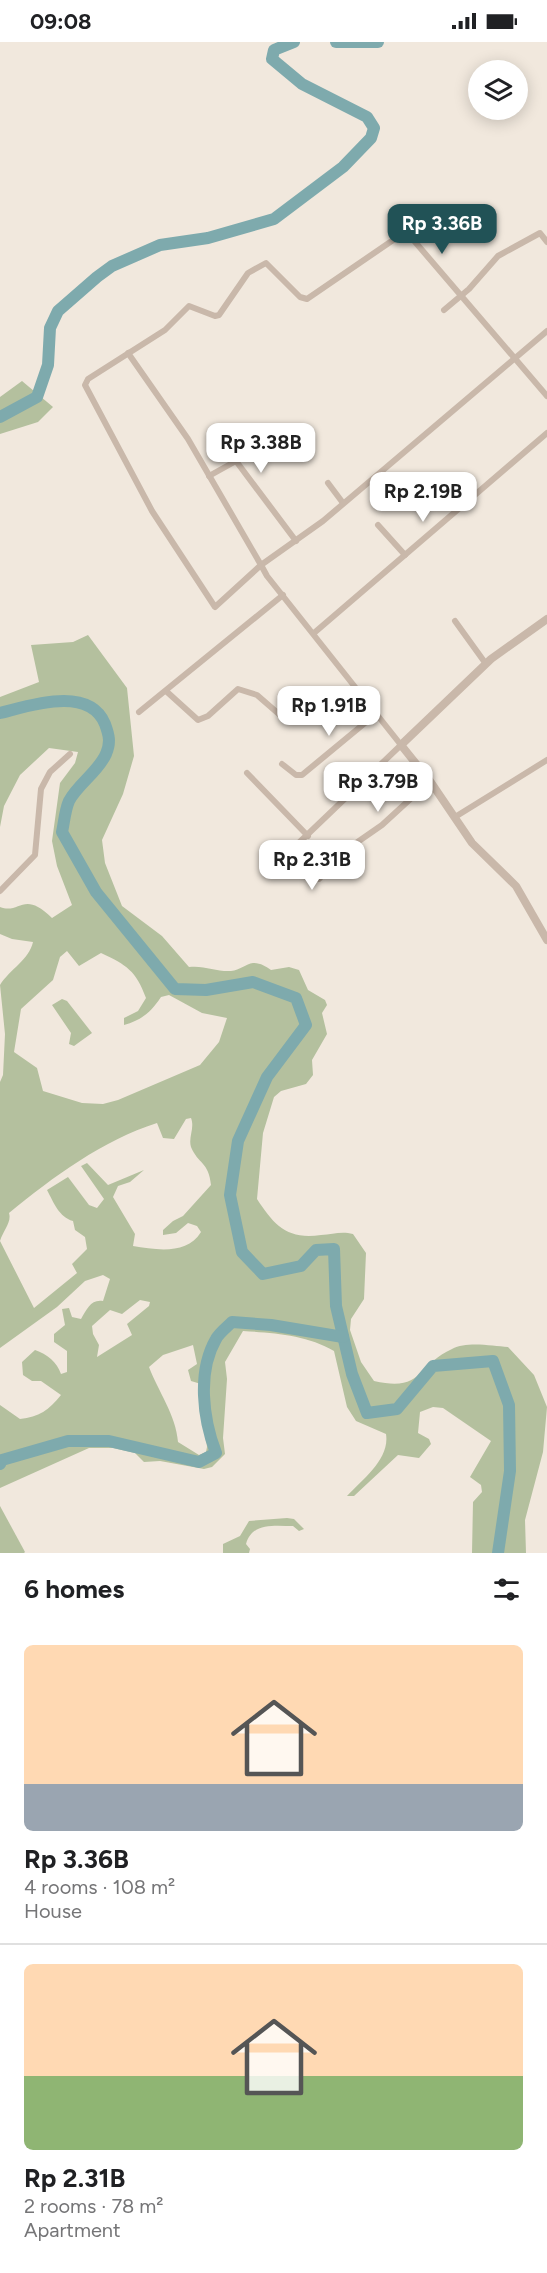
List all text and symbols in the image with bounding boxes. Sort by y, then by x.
text: 09:08 [30,8,91,35]
map controls [468,60,528,120]
button: layers [468,60,528,120]
pin: Rp 3.36B [380,204,504,255]
text: Rp 3.36B [402,211,482,235]
pin: Rp 3.38B [199,423,323,474]
text: Rp 3.38B [220,430,302,454]
pin: Rp 2.19B [361,472,485,523]
text: Rp 2.19B [384,479,462,503]
pin: Rp 1.91B [267,686,391,737]
text: Rp 1.91B [291,693,367,717]
pin: Rp 3.79B [316,762,440,813]
text: Rp 3.79B [338,769,418,793]
pin: Rp 2.31B [250,840,374,891]
text: Rp 2.31B [273,847,351,871]
text: 6 homes [24,1573,124,1605]
icon: filters [490,1573,523,1606]
icon: home [220,1684,328,1792]
text: Rp 3.36B [24,1843,129,1875]
text: 4 rooms · 108 m² [24,1875,175,1899]
text: House [24,1899,82,1923]
icon: home [220,2003,328,2111]
text: Rp 2.31B [24,2162,125,2194]
text: 2 rooms · 78 m² [24,2194,164,2218]
text: Apartment [24,2218,121,2242]

